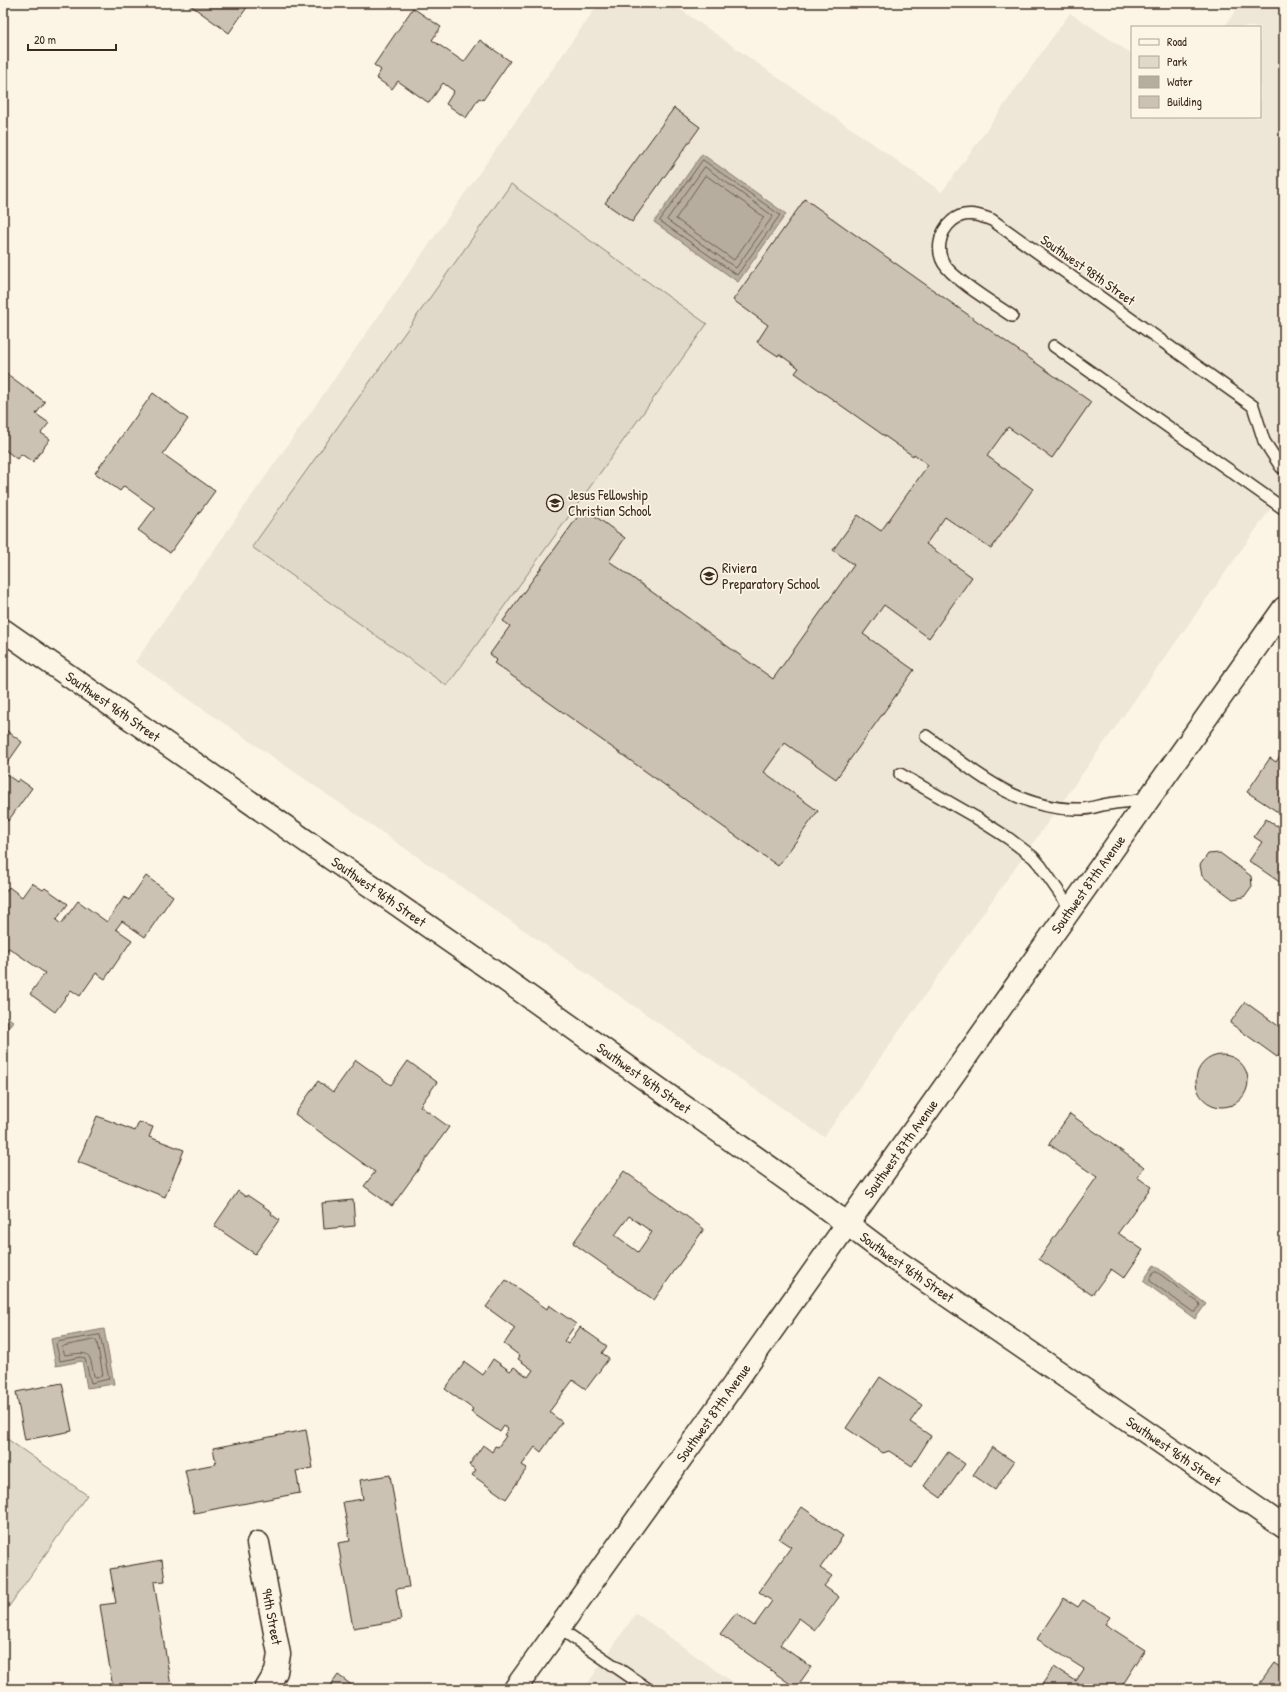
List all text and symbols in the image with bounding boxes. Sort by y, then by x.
scale bar [28,26,116,52]
legend [1131,26,1261,118]
text: 20 m [34,31,56,48]
text: Road [1167,33,1187,50]
text: Park [1167,53,1187,70]
text: Water [1167,73,1193,90]
text: Building [1167,93,1202,110]
street label: Southwest 98th Street [1037,230,1140,309]
place label: Jesus Fellowship Christian School [568,485,651,520]
school or university icon: Jesus Fellowship Christian School [545,493,565,513]
place label: Riviera Preparatory School [722,558,820,594]
school or university icon: Riviera Preparatory School [699,566,719,586]
street label: Southwest 96th Street [62,667,164,746]
street label: Southwest 87th Avenue [1046,831,1129,937]
street label: Southwest 96th Street [328,852,430,931]
street label: Southwest 96th Street [593,1038,695,1118]
street label: Southwest 87th Avenue [859,1095,942,1201]
street label: Southwest 96th Street [856,1227,958,1307]
street label: Southwest 87th Avenue [671,1359,755,1465]
street label: Southwest 96th Street [1123,1411,1225,1490]
street label: 94th Street [258,1587,287,1647]

